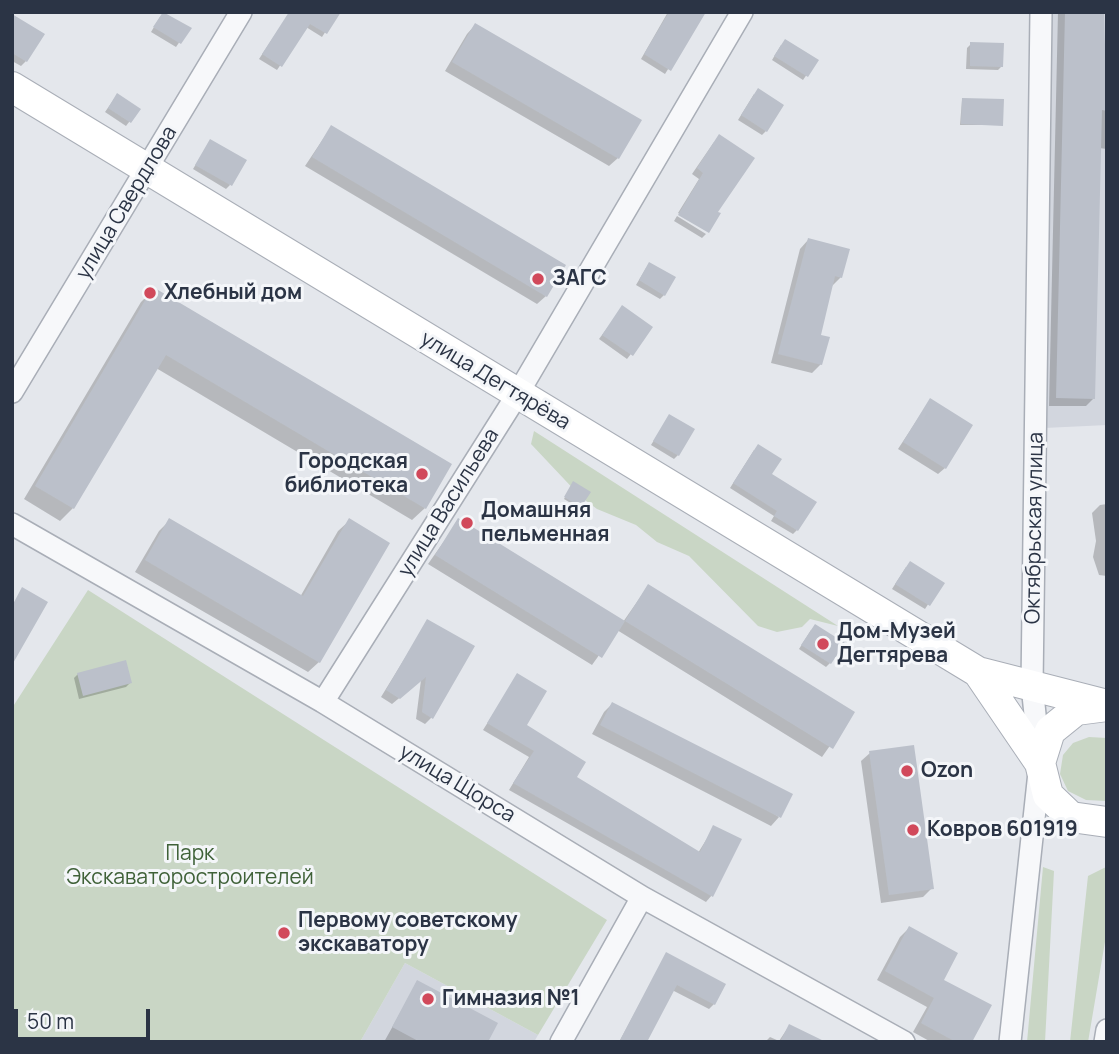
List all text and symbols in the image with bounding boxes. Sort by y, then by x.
street label: улица Свердлова [71,122,183,284]
place label: ЗАГС [552,266,607,292]
marker: ЗАГС [530,271,546,287]
place label: Хлебный дом [164,280,302,306]
marker: Хлебный дом [142,285,158,301]
street label: улица Дегтярёва [415,326,575,436]
street label: улица Васильева [393,424,505,582]
street label: Октябрьская улица [1021,432,1049,624]
place label: Городская библиотека [285,449,408,499]
marker: Городская библиотека [414,466,430,482]
place label: Домашняя пельменная [481,498,609,548]
marker: Домашняя пельменная [459,515,475,531]
place label: Дом-Музей Дегтярева [837,619,956,669]
marker: Дом-Музей Дегтярева [815,636,831,652]
street label: улица Щорса [394,739,520,829]
place label: Ozon [921,758,973,784]
marker: Ozon [899,763,915,779]
place label: Ковров 601919 [927,817,1078,843]
marker: Ковров 601919 [905,822,921,838]
park label: Парк Экскаваторостроителей [66,841,314,891]
place label: Первому советскому экскаватору [298,908,517,958]
marker: Первому советскому экскаватору [276,925,292,941]
place label: Гимназия №1 [442,986,580,1012]
marker: Гимназия №1 [420,991,436,1007]
scale bar [18,995,154,1038]
text: 50 m [27,1007,74,1035]

